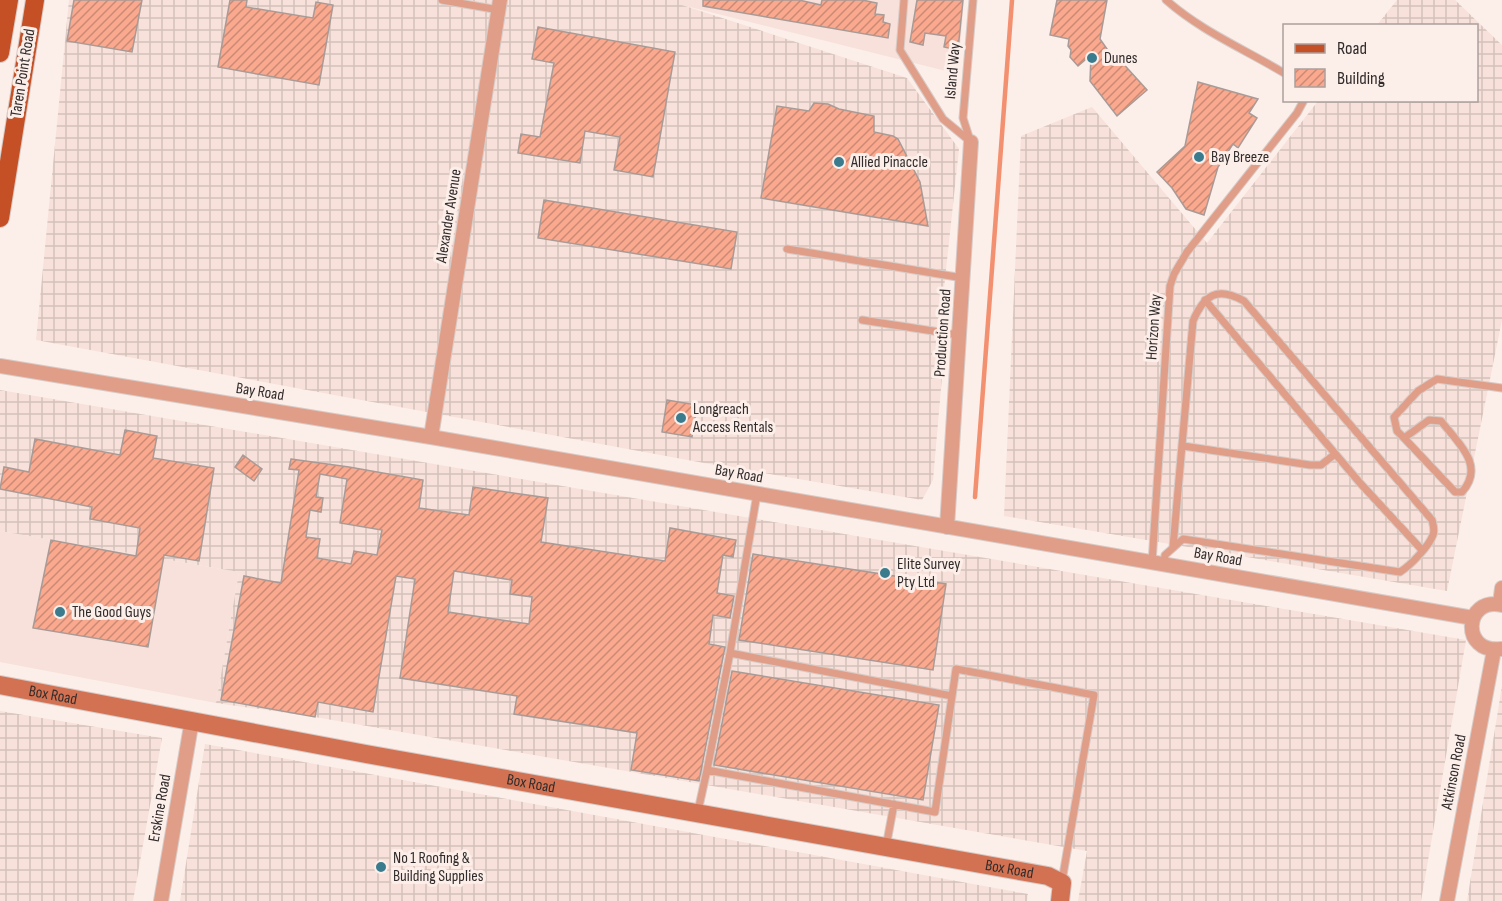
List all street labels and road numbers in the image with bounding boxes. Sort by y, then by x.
street label: Taren Point Road [7,27,39,119]
street label: Island Way [941,42,965,100]
street label: Alexander Avenue [432,168,466,265]
street label: Production Road [930,288,956,378]
street label: Horizon Way [1142,293,1166,361]
street label: Bay Road [235,379,285,405]
street label: Bay Road [713,460,765,488]
street label: Bay Road [1192,543,1244,571]
street label: Box Road [27,681,79,709]
street label: Atkinson Road [1437,733,1471,812]
street label: Box Road [505,770,557,797]
street label: Erskine Road [145,773,175,843]
street label: Box Road [984,855,1035,883]

